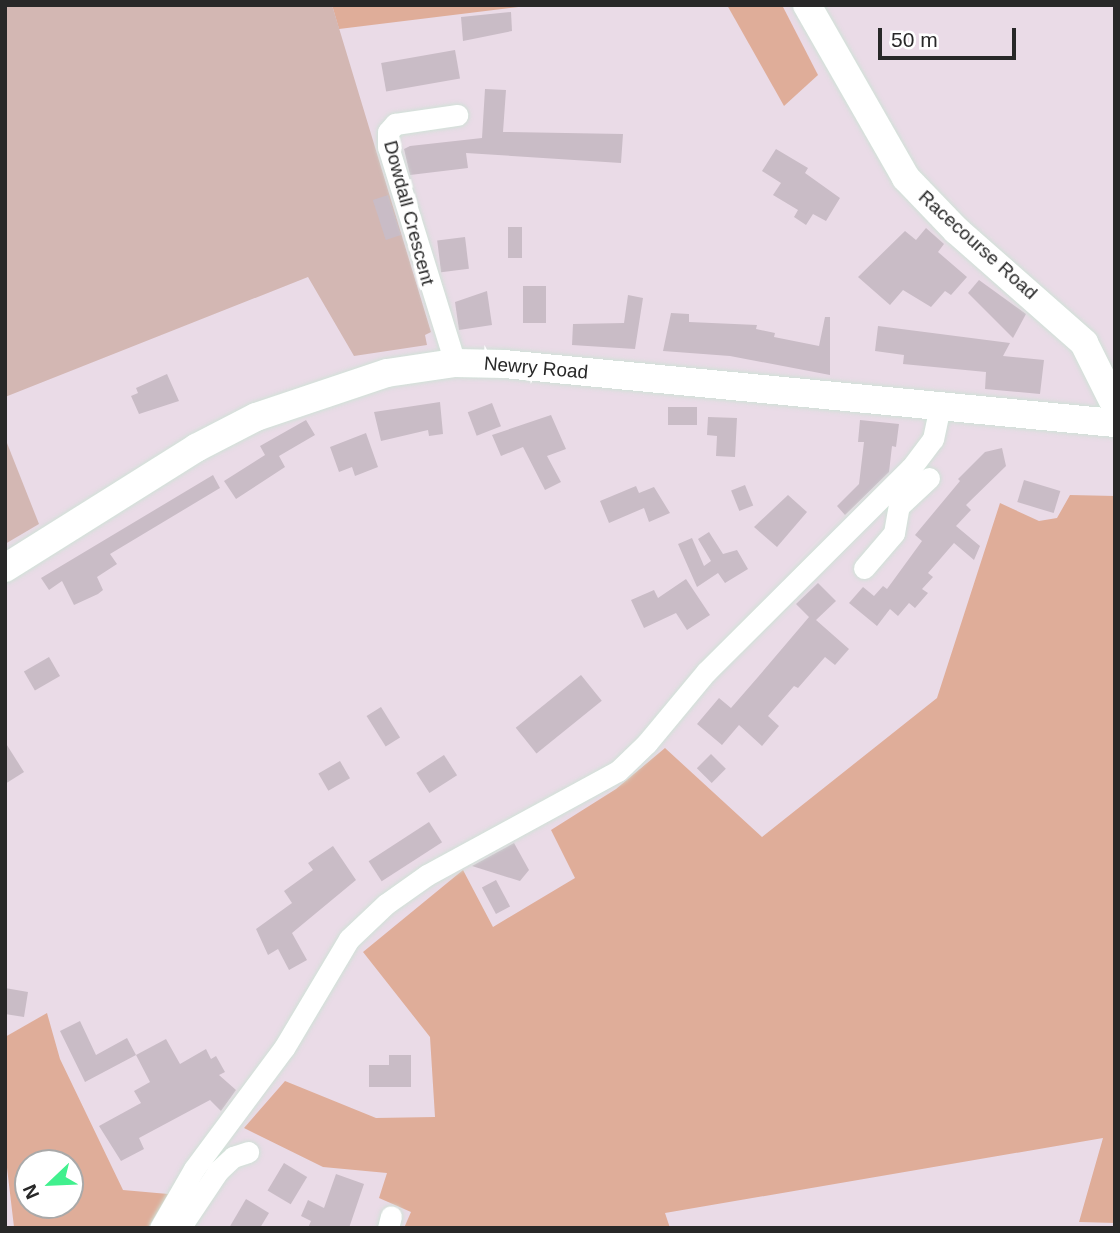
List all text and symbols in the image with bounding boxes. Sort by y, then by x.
scale bar [882,14,1020,58]
text: 50 m [891,28,938,51]
street label: Dowdall Crescent [379,138,439,288]
street label: Racecourse Road [914,186,1042,304]
street label: Newry Road [483,352,589,384]
north arrow [14,1149,84,1219]
text: N [19,1181,43,1202]

